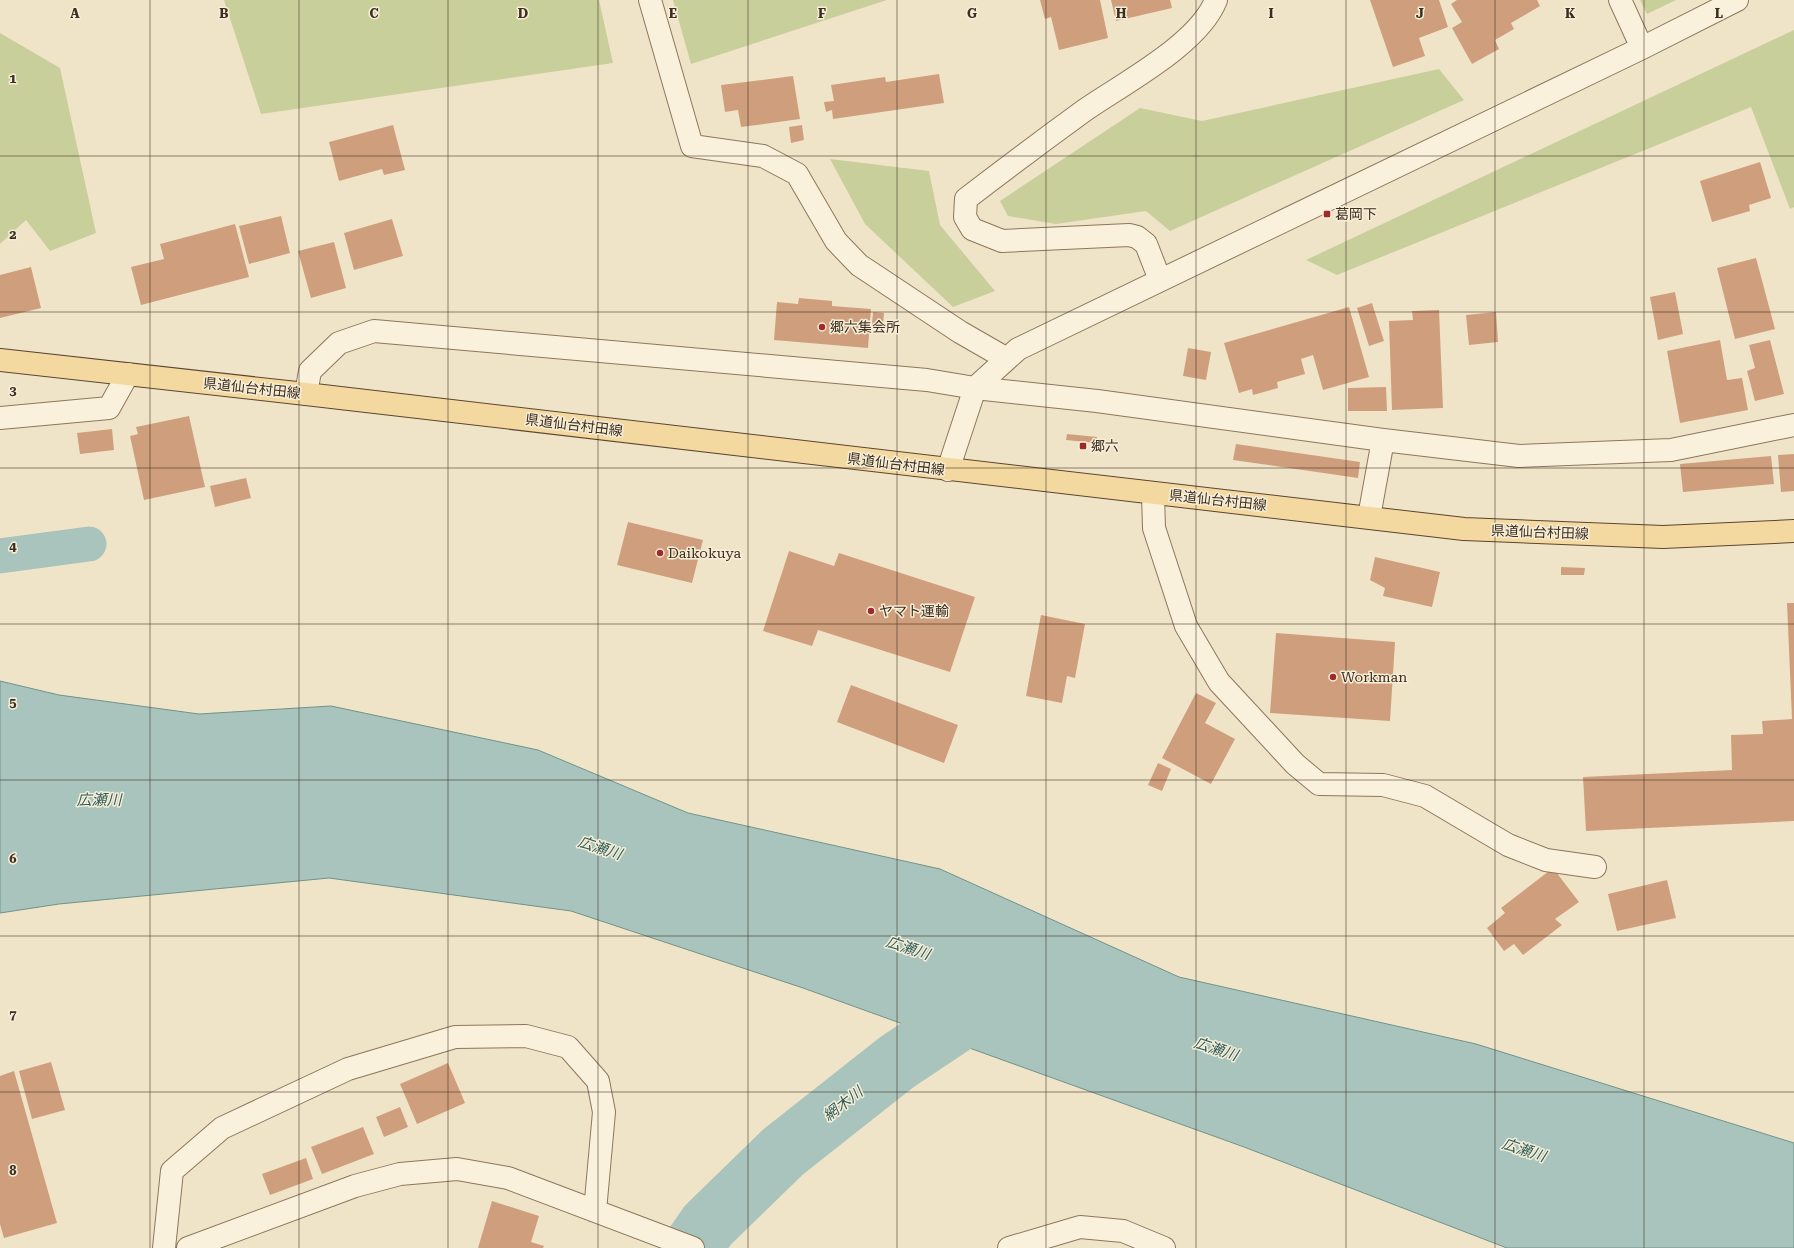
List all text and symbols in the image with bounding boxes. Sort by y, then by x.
text: A [70,6,80,21]
text: B [219,6,229,21]
text: C [369,6,379,21]
text: D [518,6,528,21]
text: E [669,6,677,21]
text: F [818,6,826,21]
text: G [967,6,977,21]
text: H [1116,6,1127,21]
text: I [1268,6,1274,21]
text: J [1416,6,1424,21]
text: K [1565,6,1576,21]
text: L [1715,6,1723,21]
text: 1 [9,71,17,86]
place label: 葛岡下 [1335,206,1377,222]
marker: 葛岡下 [1322,209,1332,219]
text: 2 [9,227,17,242]
place label: 郷六集会所 [830,319,900,335]
marker: 郷六集会所 [817,322,827,332]
street label: 県道仙台村田線 [202,375,302,401]
text: 3 [9,383,17,398]
street label: 県道仙台村田線 [524,411,624,439]
place label: 郷六 [1091,438,1119,454]
marker: 郷六 [1078,441,1088,451]
street label: 県道仙台村田線 [846,450,946,478]
street label: 県道仙台村田線 [1168,487,1268,513]
street label: 県道仙台村田線 [1491,522,1589,542]
text: 4 [9,539,17,554]
place label: Daikokuya [668,545,741,561]
marker: Daikokuya [655,548,665,558]
place label: ヤマト運輸 [879,603,949,619]
marker: ヤマト運輸 [866,606,876,616]
place label: Workman [1341,669,1407,685]
marker: Workman [1328,672,1338,682]
text: 5 [9,695,17,710]
water label: 広瀬川 [76,791,123,809]
water label: 広瀬川 [576,832,626,864]
text: 6 [9,851,17,866]
water label: 広瀬川 [884,932,934,964]
text: 7 [9,1007,17,1022]
water label: 広瀬川 [1192,1033,1242,1065]
water label: 網木川 [820,1082,868,1125]
water label: 広瀬川 [1500,1134,1550,1166]
text: 8 [9,1163,17,1178]

